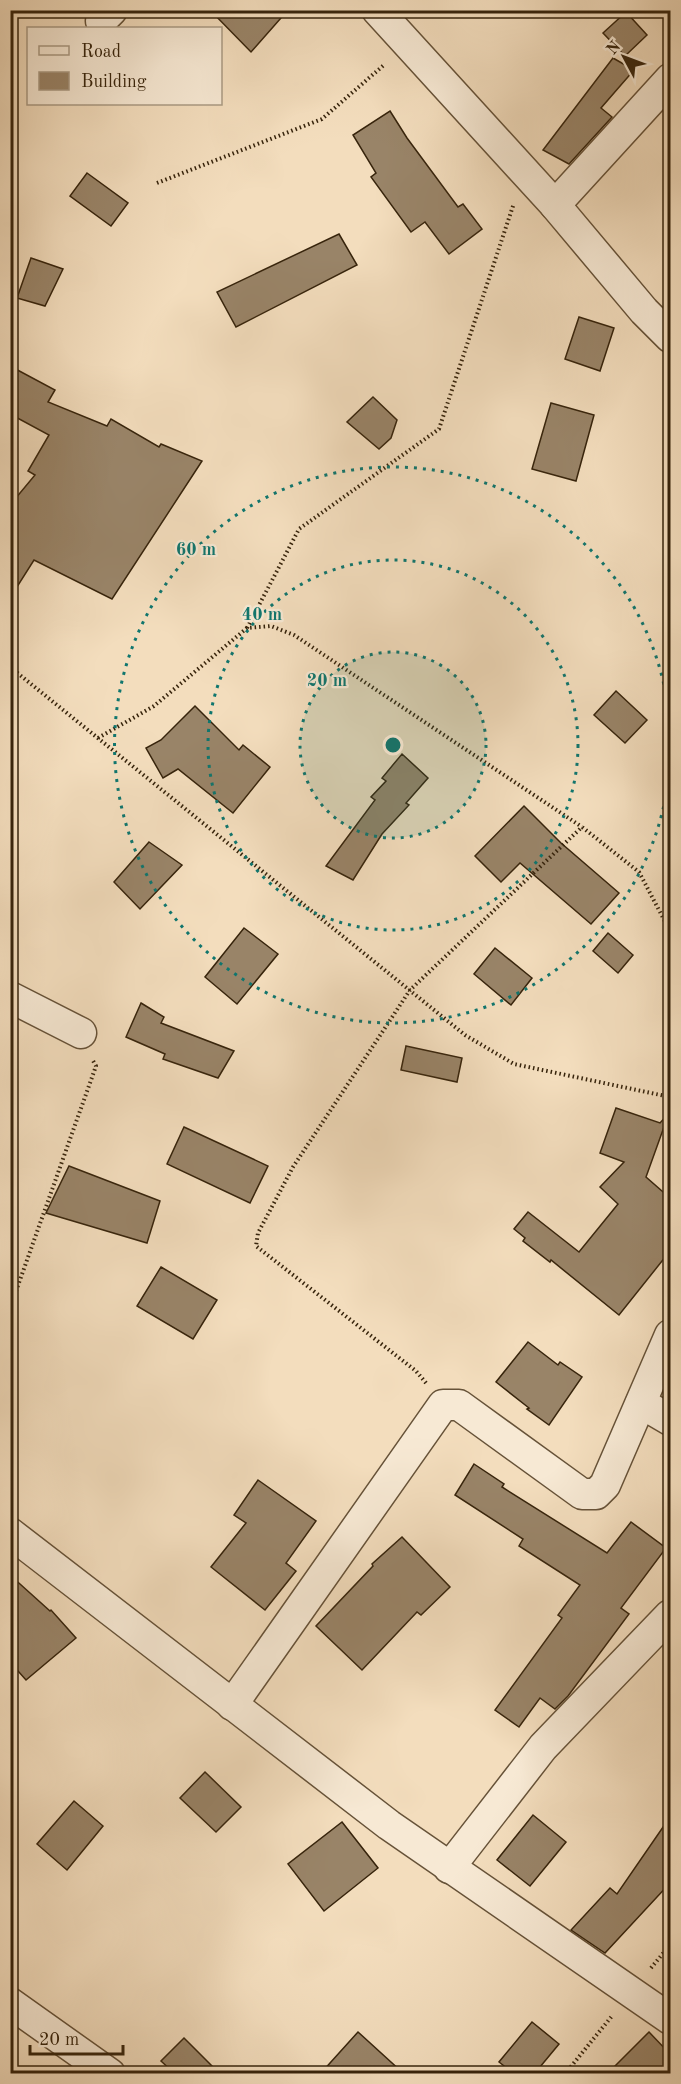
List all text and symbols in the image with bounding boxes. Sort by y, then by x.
legend [27,27,222,105]
north arrow [594,27,654,87]
text: N [604,38,625,58]
text: Road [81,43,121,61]
text: Building [81,73,147,91]
text: 60 m [176,541,216,559]
text: 40 m [242,606,282,624]
text: 20 m [307,672,347,690]
centre of rings [383,735,403,755]
scale bar [30,2018,123,2056]
text: 20 m [39,2031,79,2049]

